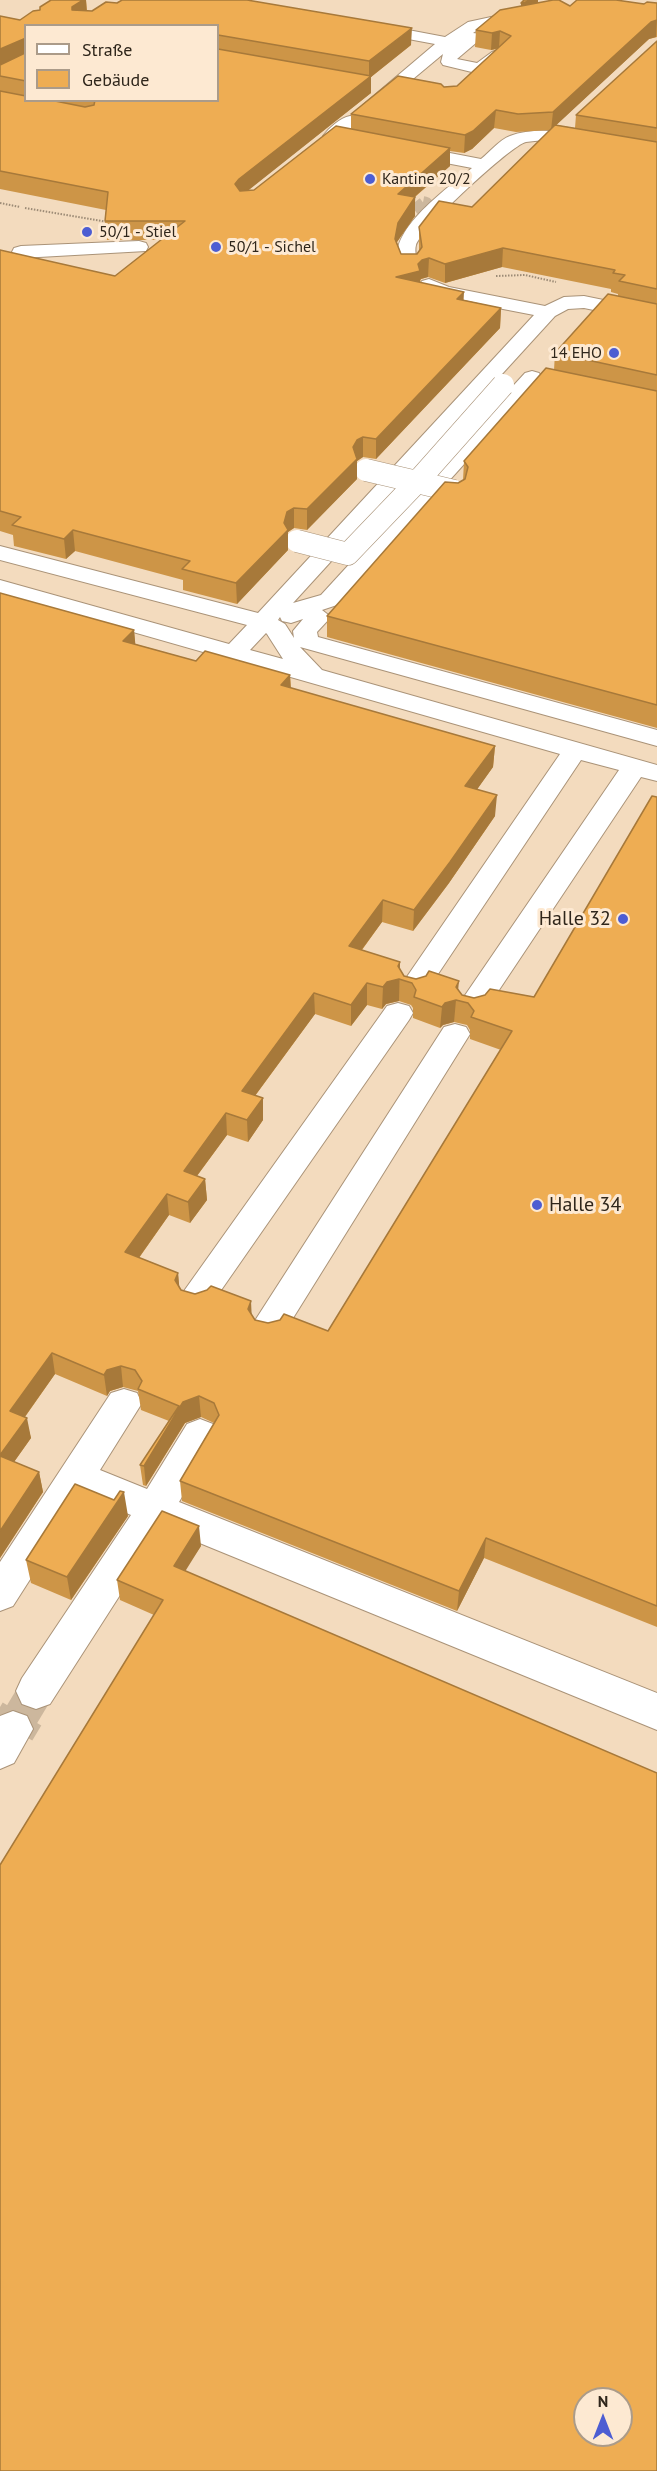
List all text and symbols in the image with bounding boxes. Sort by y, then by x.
legend [24,24,219,102]
text: Straße [82,38,133,61]
text: Gebäude [82,68,149,91]
place label: Kantine 20/2 [382,169,471,189]
marker: Kantine 20/2 [363,172,377,186]
place label: 50/1 - Stiel [99,222,176,242]
marker: 50/1 - Stiel [80,225,94,239]
place label: 50/1 - Sichel [228,237,316,257]
marker: 50/1 - Sichel [209,240,223,254]
place label: 14 EHO [550,343,602,363]
marker: 14 EHO [607,346,621,360]
place label: Halle 32 [539,907,611,931]
marker: Halle 32 [616,912,630,926]
place label: Halle 34 [549,1193,621,1217]
marker: Halle 34 [530,1198,544,1212]
north arrow [573,2387,633,2447]
text: N [598,2391,608,2411]

